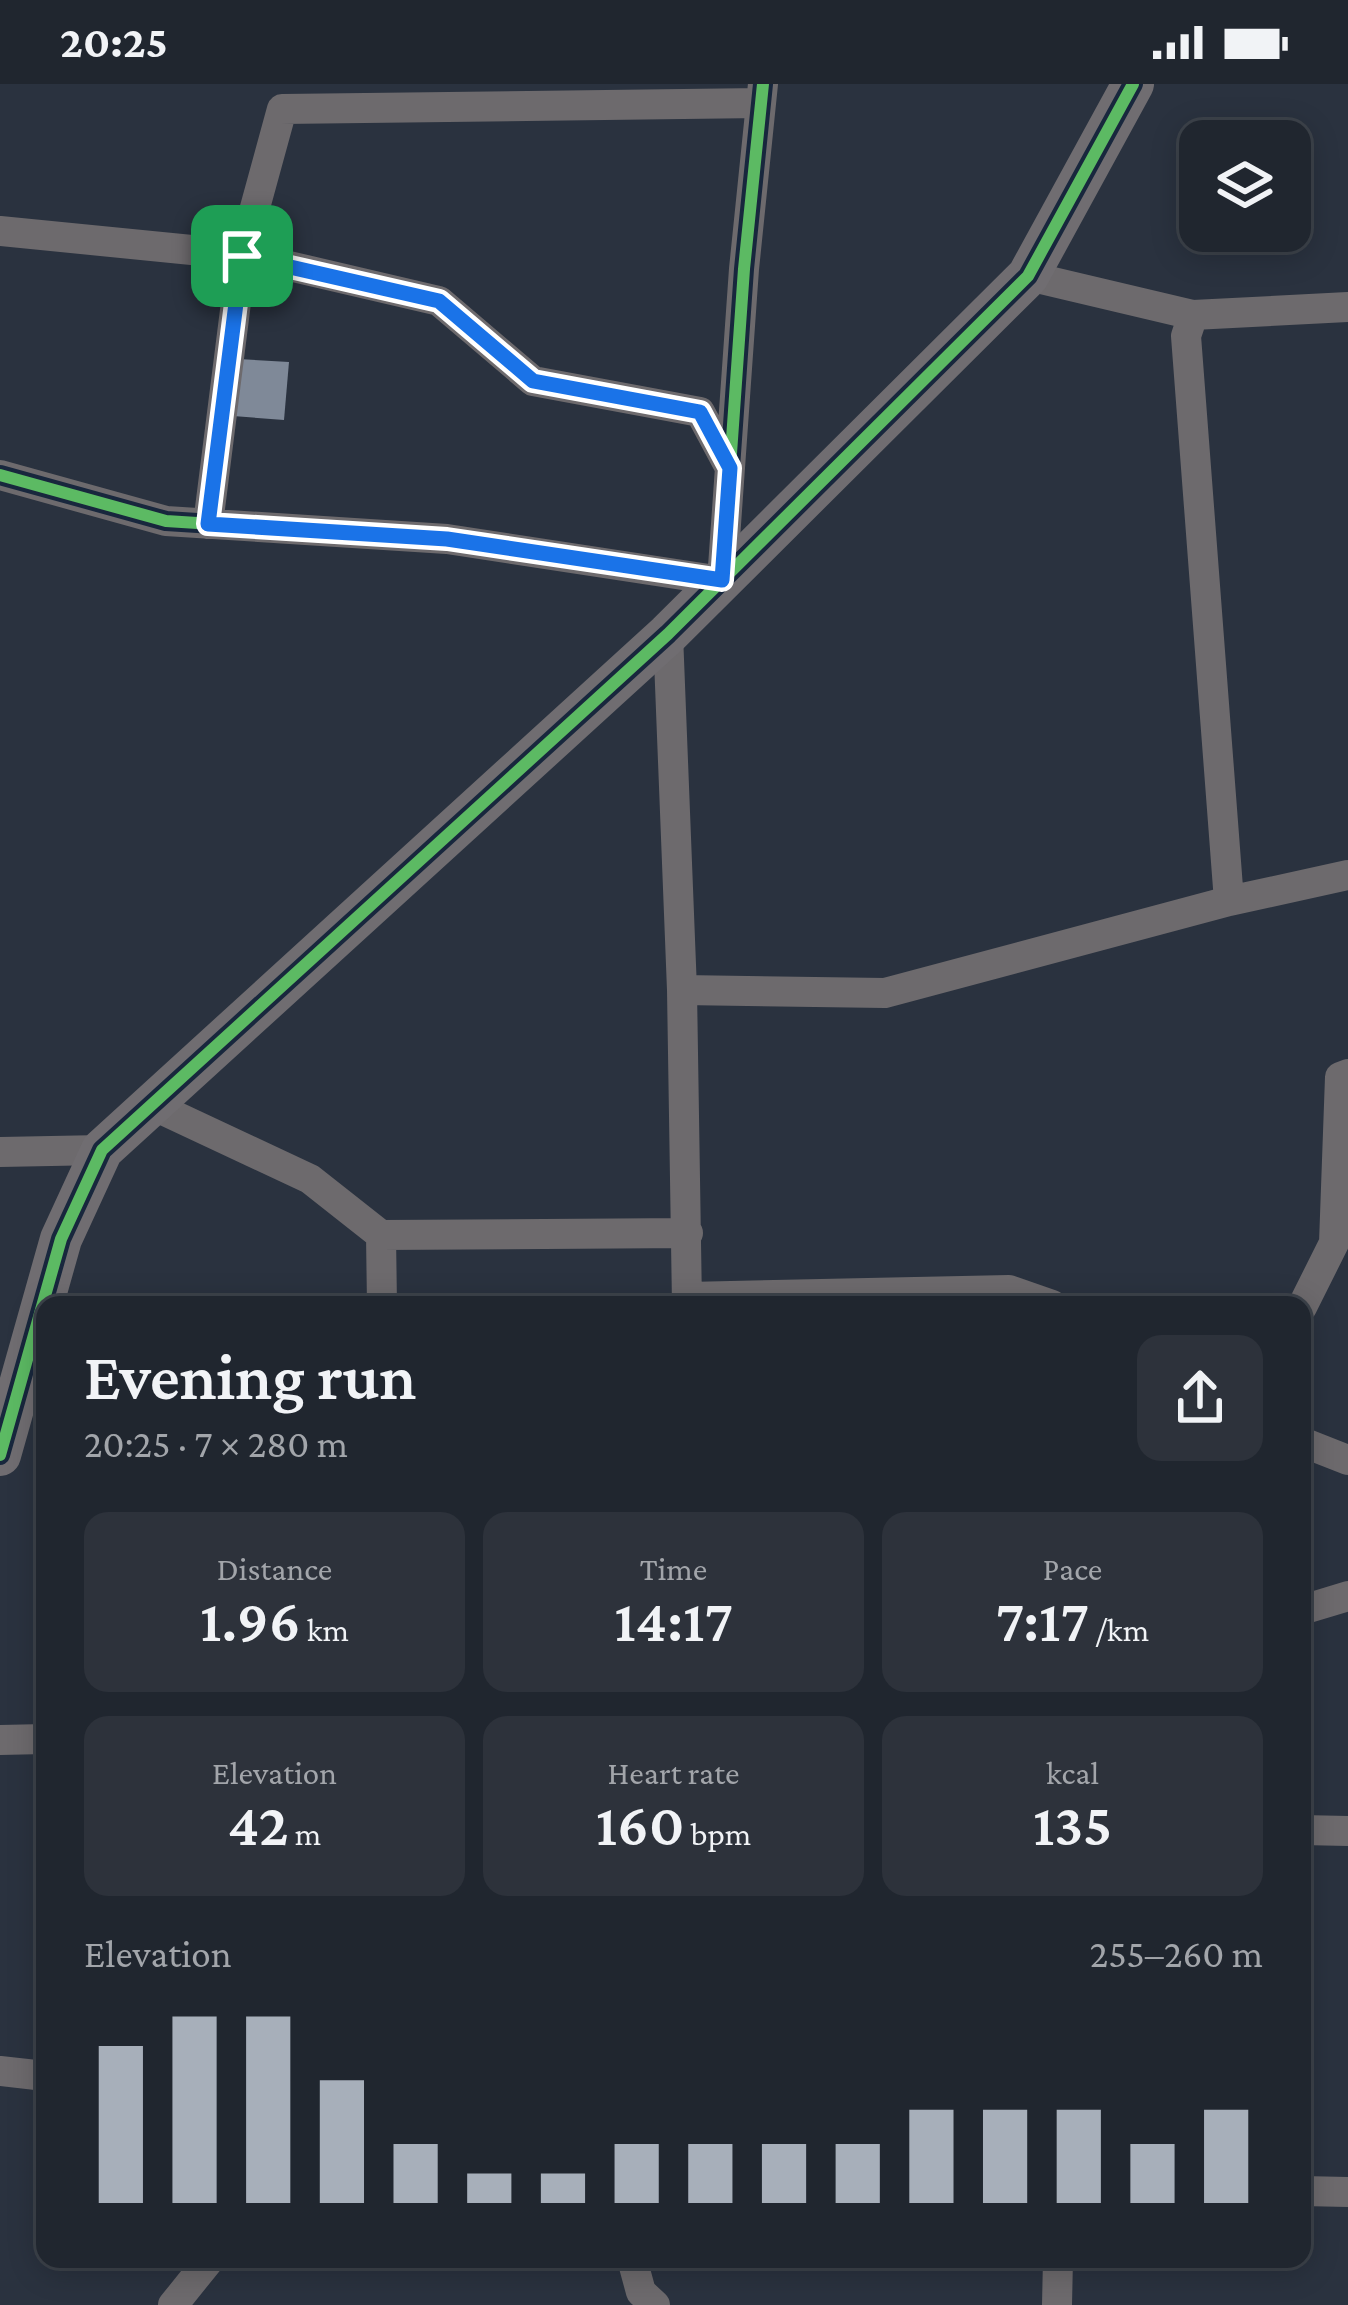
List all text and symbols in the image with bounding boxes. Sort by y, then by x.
text: 20:25 [60,17,168,67]
map controls [1179,120,1311,252]
button: layers [1179,120,1311,252]
pin [191,205,293,307]
icon: arrive [209,223,275,289]
button: share [1137,1335,1263,1461]
text: Evening run [84,1340,416,1413]
text: 20:25 · 7 × 280 m [84,1422,348,1465]
text: Distance [217,1550,332,1587]
text: Time [640,1550,707,1587]
text: Pace [1043,1550,1102,1587]
text: 1.96 [200,1587,301,1654]
text: 14:17 [614,1587,733,1654]
text: 7:17 [996,1587,1089,1654]
text: km [301,1611,349,1648]
text: /km [1089,1611,1149,1648]
text: Elevation [212,1754,337,1791]
text: Heart rate [608,1754,739,1791]
text: kcal [1046,1754,1099,1791]
text: 42 [228,1791,289,1858]
text: 160 [596,1791,684,1858]
text: 135 [1033,1791,1112,1858]
text: m [289,1815,321,1852]
text: bpm [684,1815,751,1852]
text: Elevation [84,1932,232,1975]
text: 255–260 m [1090,1932,1263,1975]

